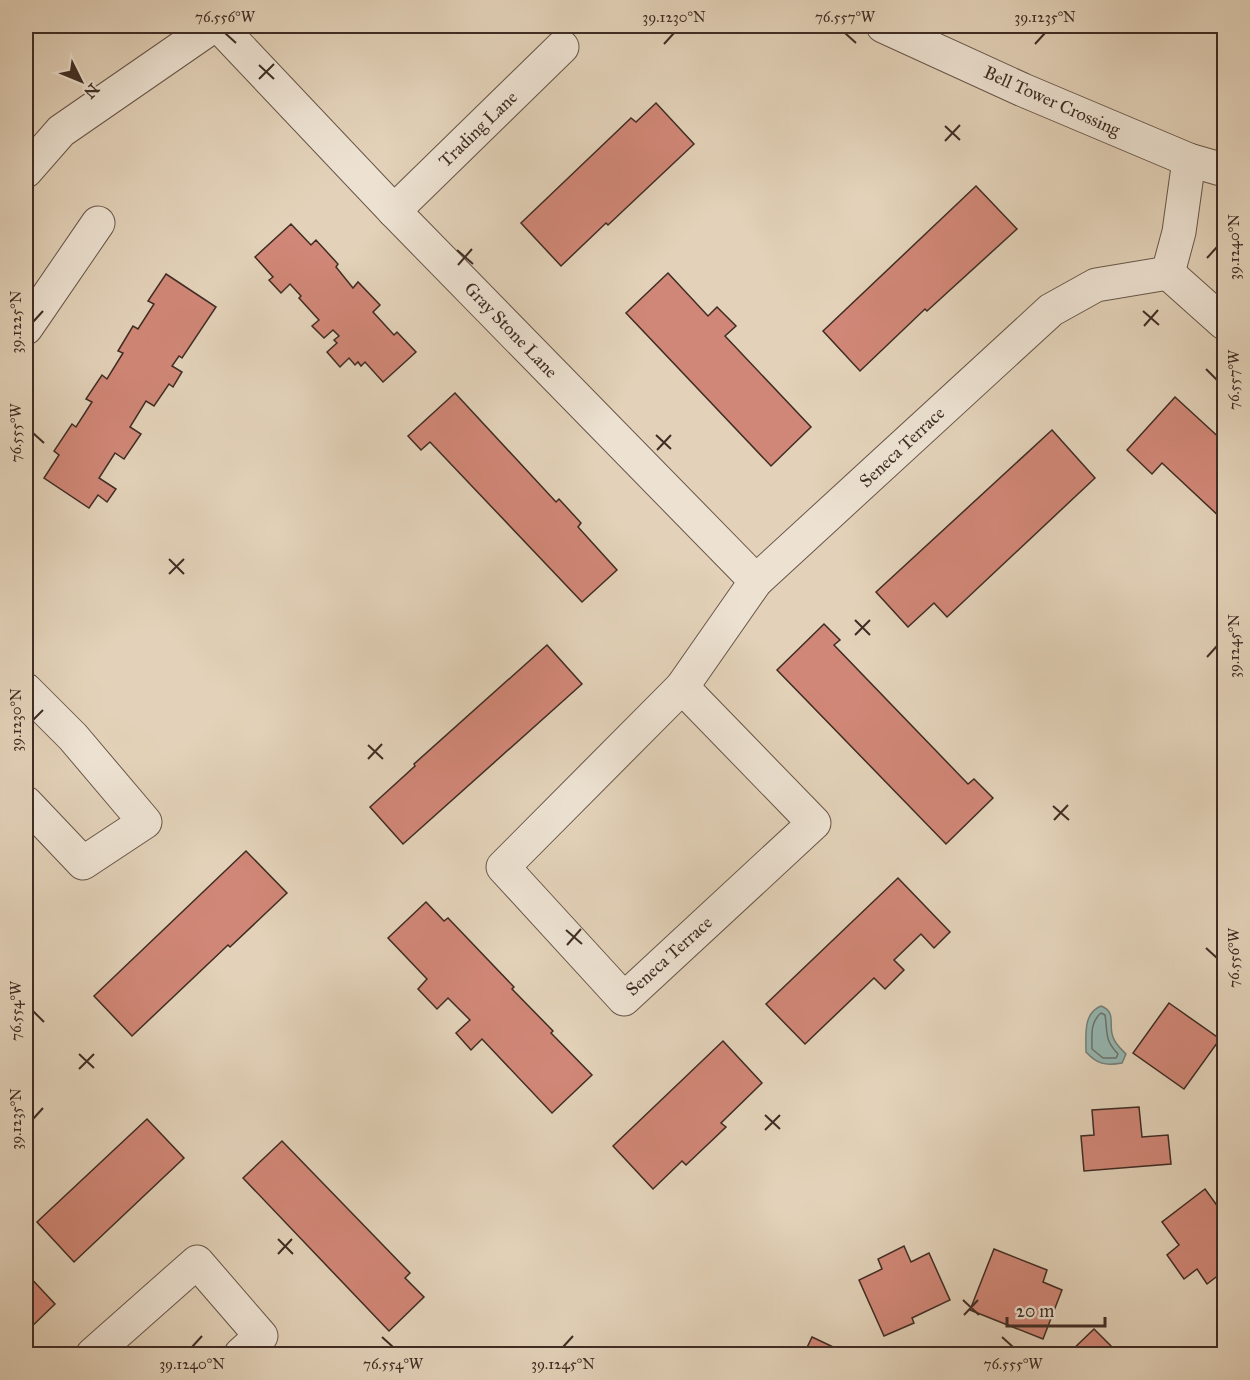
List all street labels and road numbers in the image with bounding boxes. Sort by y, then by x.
street label: Bell Tower Crossing [980,61,1124,142]
street label: Trading Lane [434,86,522,173]
street label: Gray Stone Lane [460,277,562,383]
street label: Seneca Terrace [855,402,949,492]
street label: Seneca Terrace [621,911,717,1001]

